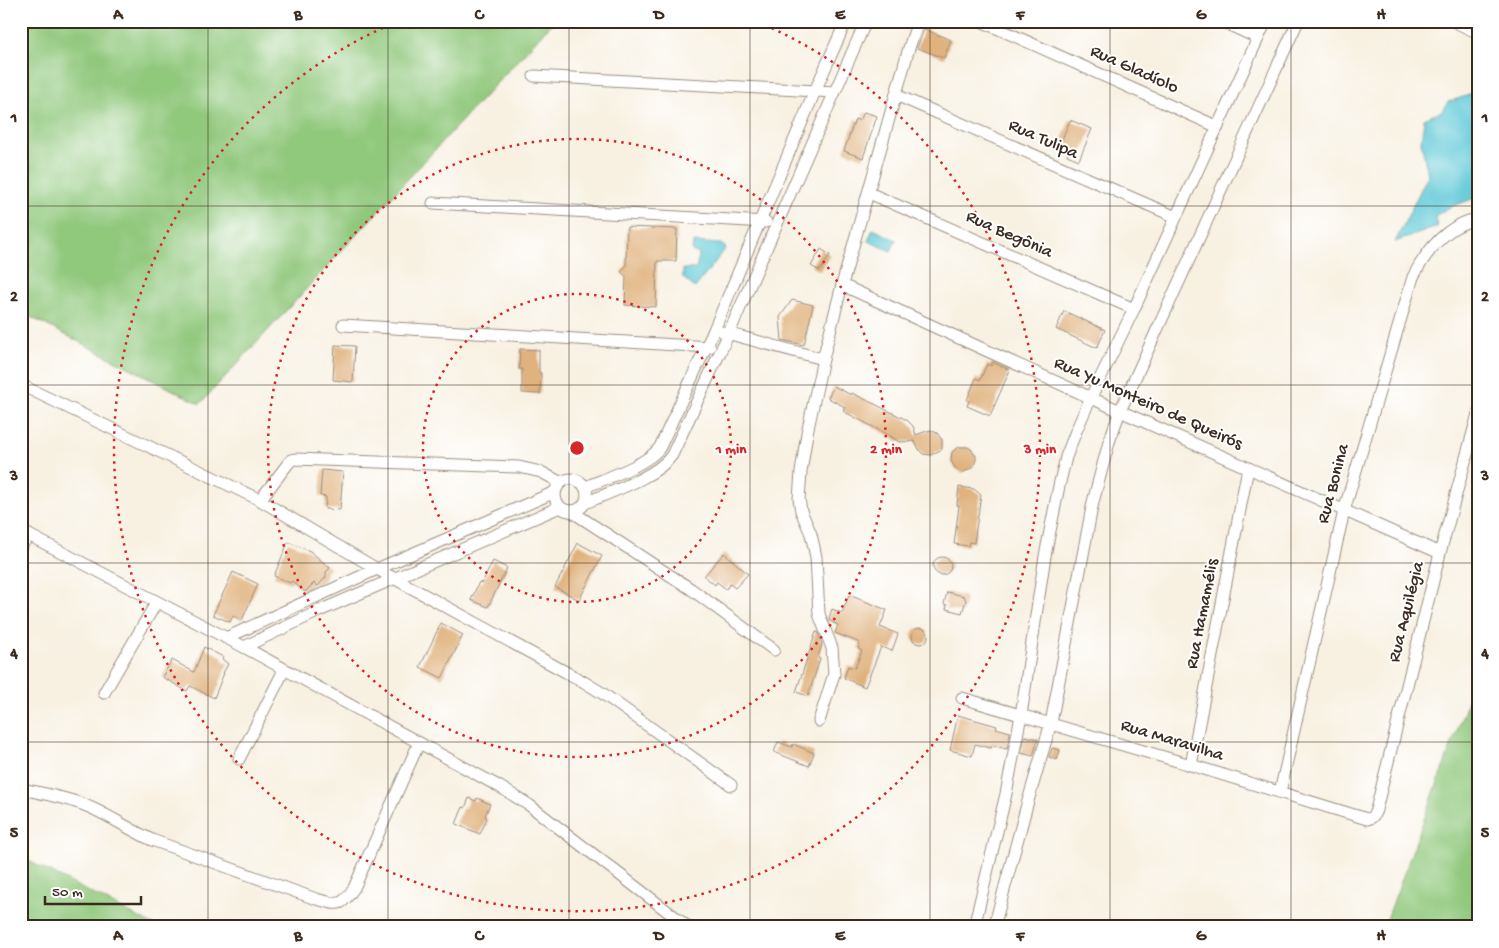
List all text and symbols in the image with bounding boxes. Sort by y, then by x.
text: A [112,7,124,26]
text: B [293,7,303,26]
text: C [474,7,485,26]
text: D [652,7,665,26]
text: E [835,7,846,26]
text: F [1015,7,1026,26]
text: G [1196,7,1207,26]
text: H [1376,7,1386,26]
street label: Rua Gladíolo [1087,41,1181,99]
text: 1 [10,110,17,129]
text: 1 [1481,110,1488,129]
street label: Rua Tulipa [1005,115,1082,165]
street label: Rua Begônia [962,207,1057,264]
text: 2 [10,289,18,308]
text: 2 [1481,289,1489,308]
street label: Rua Yu Monteiro de Queirós [1050,353,1247,456]
centre of rings [568,439,586,457]
text: 1 min [715,441,747,459]
text: 2 min [870,441,903,459]
text: 3 min [1023,441,1057,459]
street label: Rua Bonina [1313,441,1355,526]
text: 3 [9,468,18,487]
text: 3 [1480,468,1489,487]
street label: Rua Hamamélis [1182,556,1224,671]
street label: Rua Aquilégia [1384,558,1430,665]
text: 4 [9,646,18,665]
text: 4 [1480,646,1489,665]
street label: Rua Maravilha [1118,715,1227,767]
text: 5 [10,825,19,844]
text: 5 [1481,825,1490,844]
scale bar [45,873,141,905]
text: 50 m [52,884,83,902]
text: A [112,928,124,947]
text: B [293,928,303,947]
text: C [474,928,485,947]
text: D [652,928,665,947]
text: E [835,928,846,947]
text: F [1015,928,1026,947]
text: G [1196,928,1207,947]
text: H [1376,928,1386,947]

